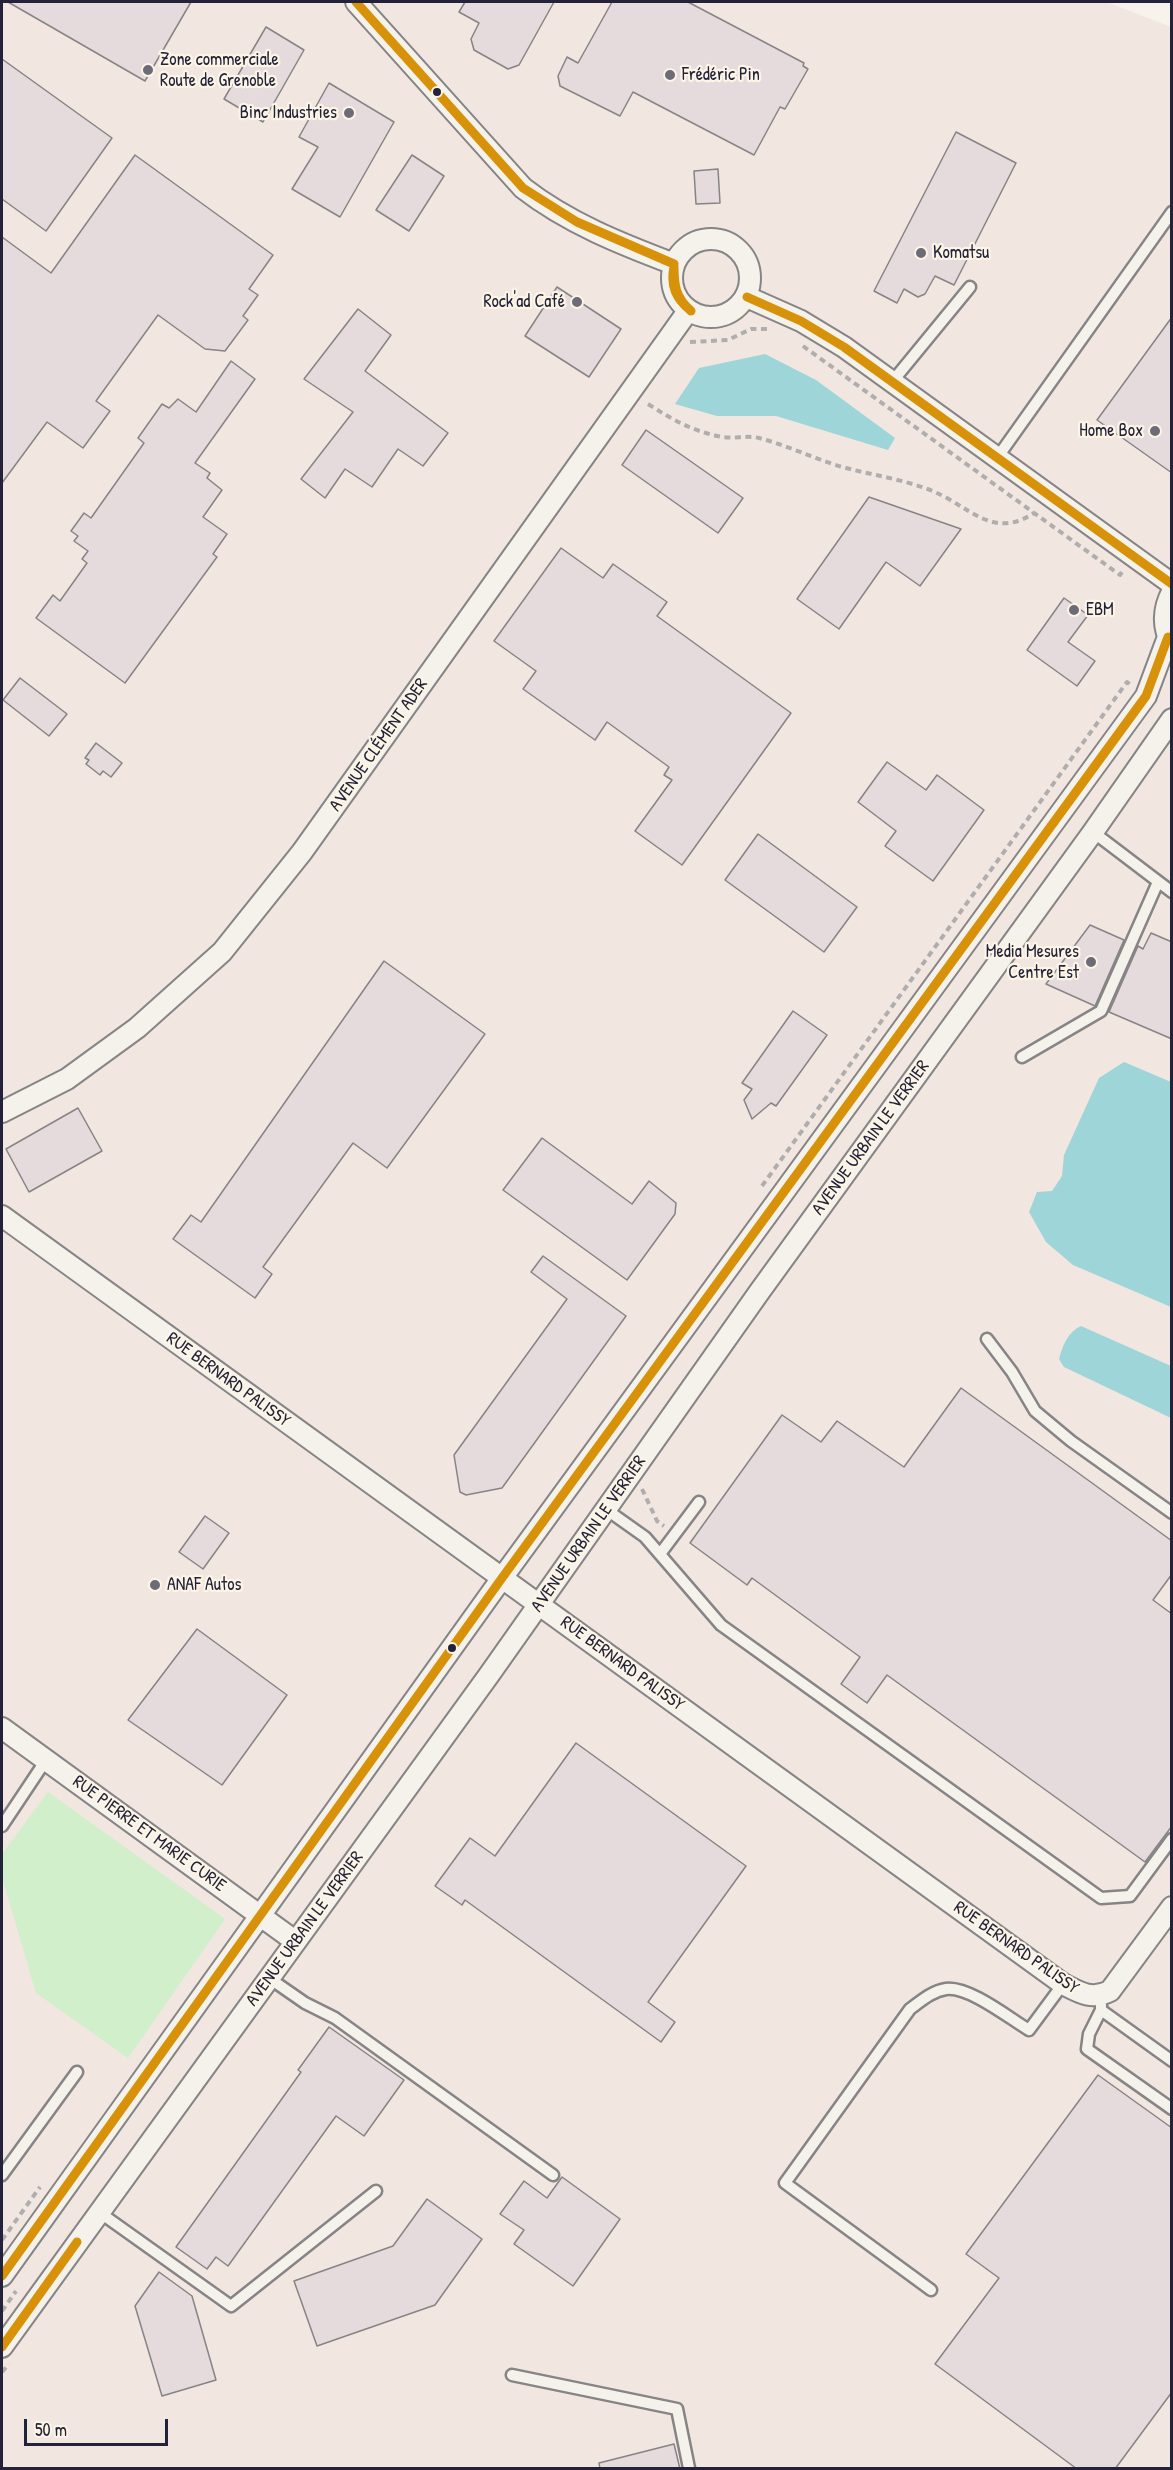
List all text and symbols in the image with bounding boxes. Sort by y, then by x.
place label: Zone commerciale Route de Grenoble [160,49,279,92]
marker: Zone commerciale Route de Grenoble [141,63,155,77]
place label: Frédéric Pin [682,64,760,86]
marker: Frédéric Pin [663,68,677,82]
unlabelled marker [431,86,443,98]
place label: Binc Industries [240,102,337,124]
marker: Binc Industries [342,106,356,120]
place label: Komatsu [933,242,989,264]
marker: Komatsu [914,246,928,260]
place label: Rock'ad Café [483,291,565,313]
marker: Rock'ad Café [570,295,584,309]
place label: Home Box [1079,420,1143,442]
marker: Home Box [1148,424,1162,438]
place label: EBM [1086,599,1114,621]
marker: EBM [1067,603,1081,617]
street label: AVENUE CLÉMENT ADER [325,674,433,816]
place label: Media Mesures Centre Est [986,941,1079,984]
marker: Media Mesures Centre Est [1084,955,1098,969]
street label: AVENUE URBAIN LE VERRIER [808,1056,934,1220]
street label: RUE BERNARD PALISSY [162,1328,294,1432]
street label: AVENUE URBAIN LE VERRIER [527,1452,651,1616]
place label: ANAF Autos [167,1574,241,1596]
marker: ANAF Autos [148,1578,162,1592]
street label: RUE BERNARD PALISSY [556,1612,688,1716]
unlabelled marker [446,1642,458,1654]
street label: RUE PIERRE ET MARIE CURIE [68,1771,230,1897]
street label: AVENUE URBAIN LE VERRIER [242,1847,368,2011]
street label: RUE BERNARD PALISSY [949,1897,1083,1999]
scale bar [27,2407,171,2445]
text: 50 m [35,2417,67,2442]

